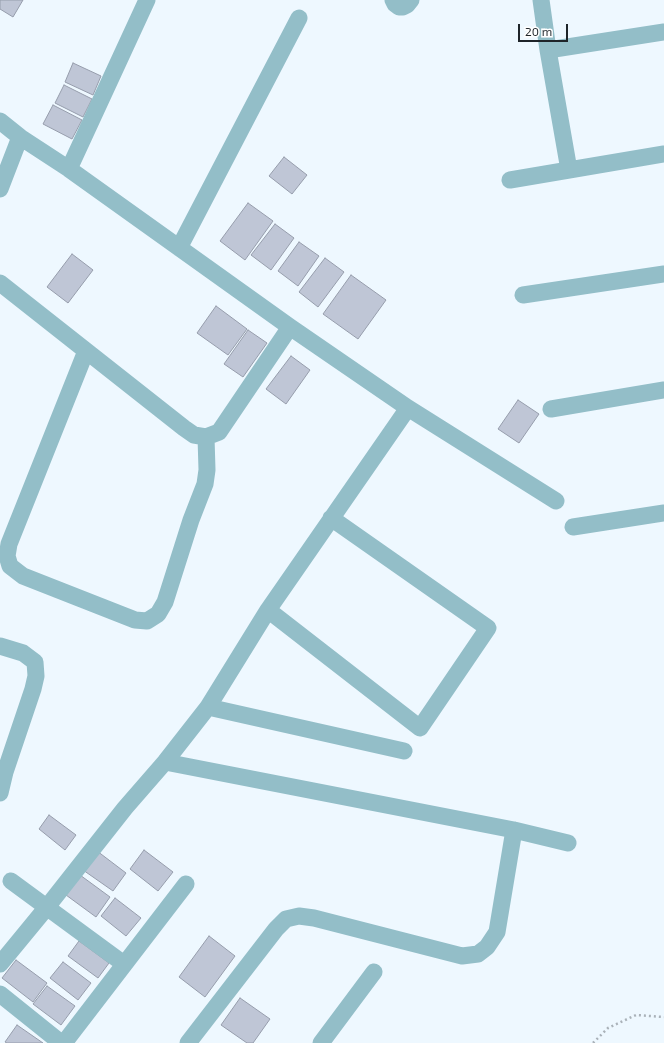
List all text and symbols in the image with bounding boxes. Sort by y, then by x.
scale bar [520,16,570,42]
text: 20 m [525,24,552,38]

